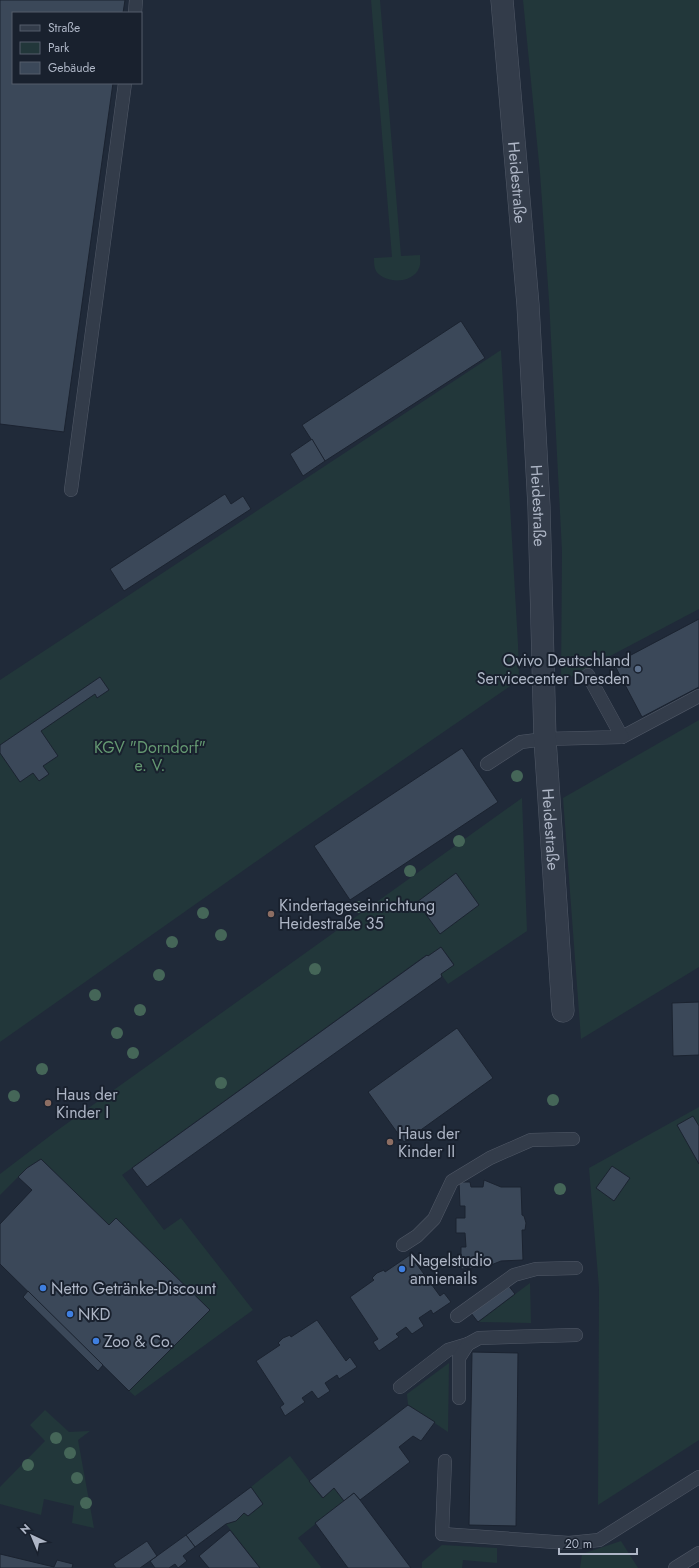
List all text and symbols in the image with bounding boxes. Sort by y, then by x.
legend [12,12,142,84]
text: Straße [48,19,80,37]
text: Park [48,39,70,57]
text: Gebäude [48,59,95,77]
street label: Heidestraße [502,141,532,224]
street label: Heidestraße [525,464,551,547]
place label: Ovivo Deutschland Servicecenter Dresden [477,649,630,690]
marker: Ovivo Deutschland Servicecenter Dresden [633,664,643,674]
park label: KGV "Dorndorf" e. V. [94,736,206,777]
street label: Heidestraße [536,788,565,871]
place label: Kindertageseinrichtung Heidestraße 35 [279,894,435,935]
marker: Kindertageseinrichtung Heidestraße 35 [266,909,276,919]
place label: Haus der Kinder I [56,1083,118,1124]
marker: Haus der Kinder I [43,1098,53,1108]
place label: Haus der Kinder II [398,1122,460,1163]
marker: Haus der Kinder II [385,1137,395,1147]
place label: Nagelstudio annienails [410,1249,492,1290]
marker: Nagelstudio annienails [397,1264,407,1274]
place label: Netto Getränke-Discount [51,1277,216,1300]
marker: Netto Getränke-Discount [38,1283,48,1293]
place label: NKD [78,1303,110,1326]
marker: NKD [65,1309,75,1319]
place label: Zoo & Co. [104,1330,174,1353]
marker: Zoo & Co. [91,1336,101,1346]
north arrow [12,1516,52,1556]
text: N [16,1520,34,1538]
scale bar [559,1530,637,1556]
text: 20 m [565,1535,592,1553]

